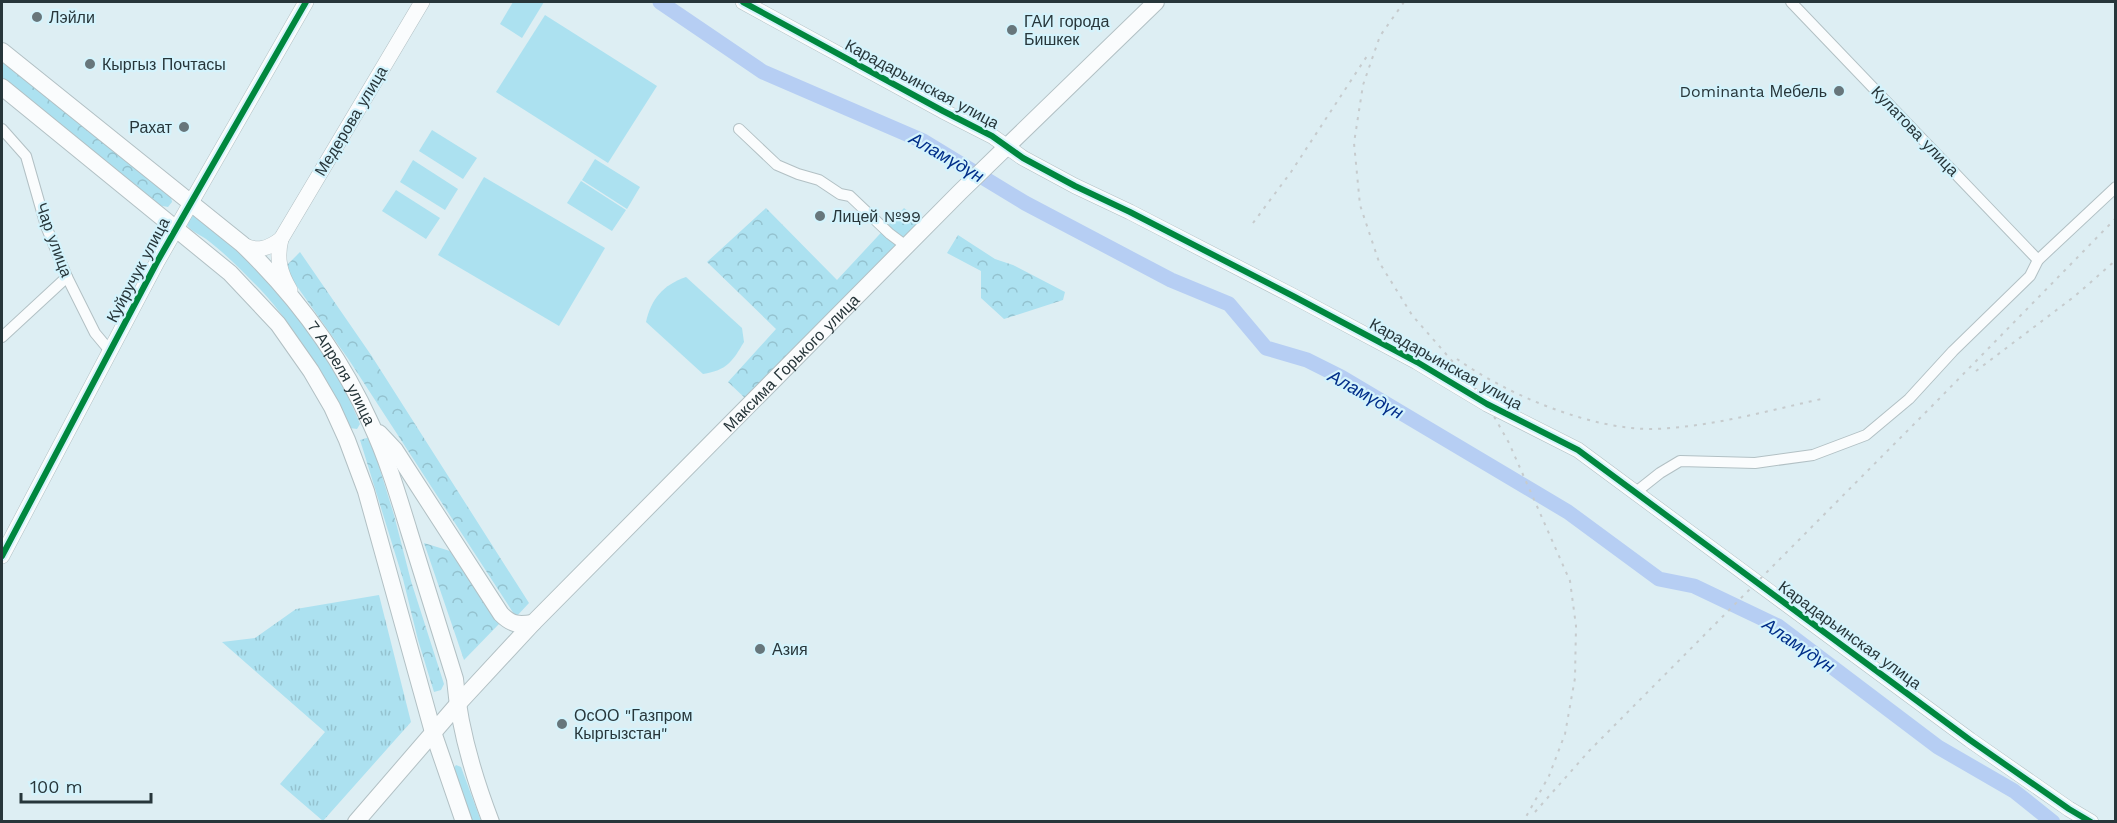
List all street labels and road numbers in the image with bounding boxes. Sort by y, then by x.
street label: Карадарьинская улица [842,35,1002,133]
street label: Медерова улица [311,63,391,179]
street label: Кулатова улица [1867,82,1963,180]
street label: Чар улица [32,200,76,280]
street label: Куйручук улица [102,214,174,326]
street label: Максима Горького улица [719,290,863,435]
street label: Карадарьинская улица [1366,314,1526,414]
street label: 7 Апреля улица [304,317,380,428]
street label: Карадарьинская улица [1775,577,1925,693]

